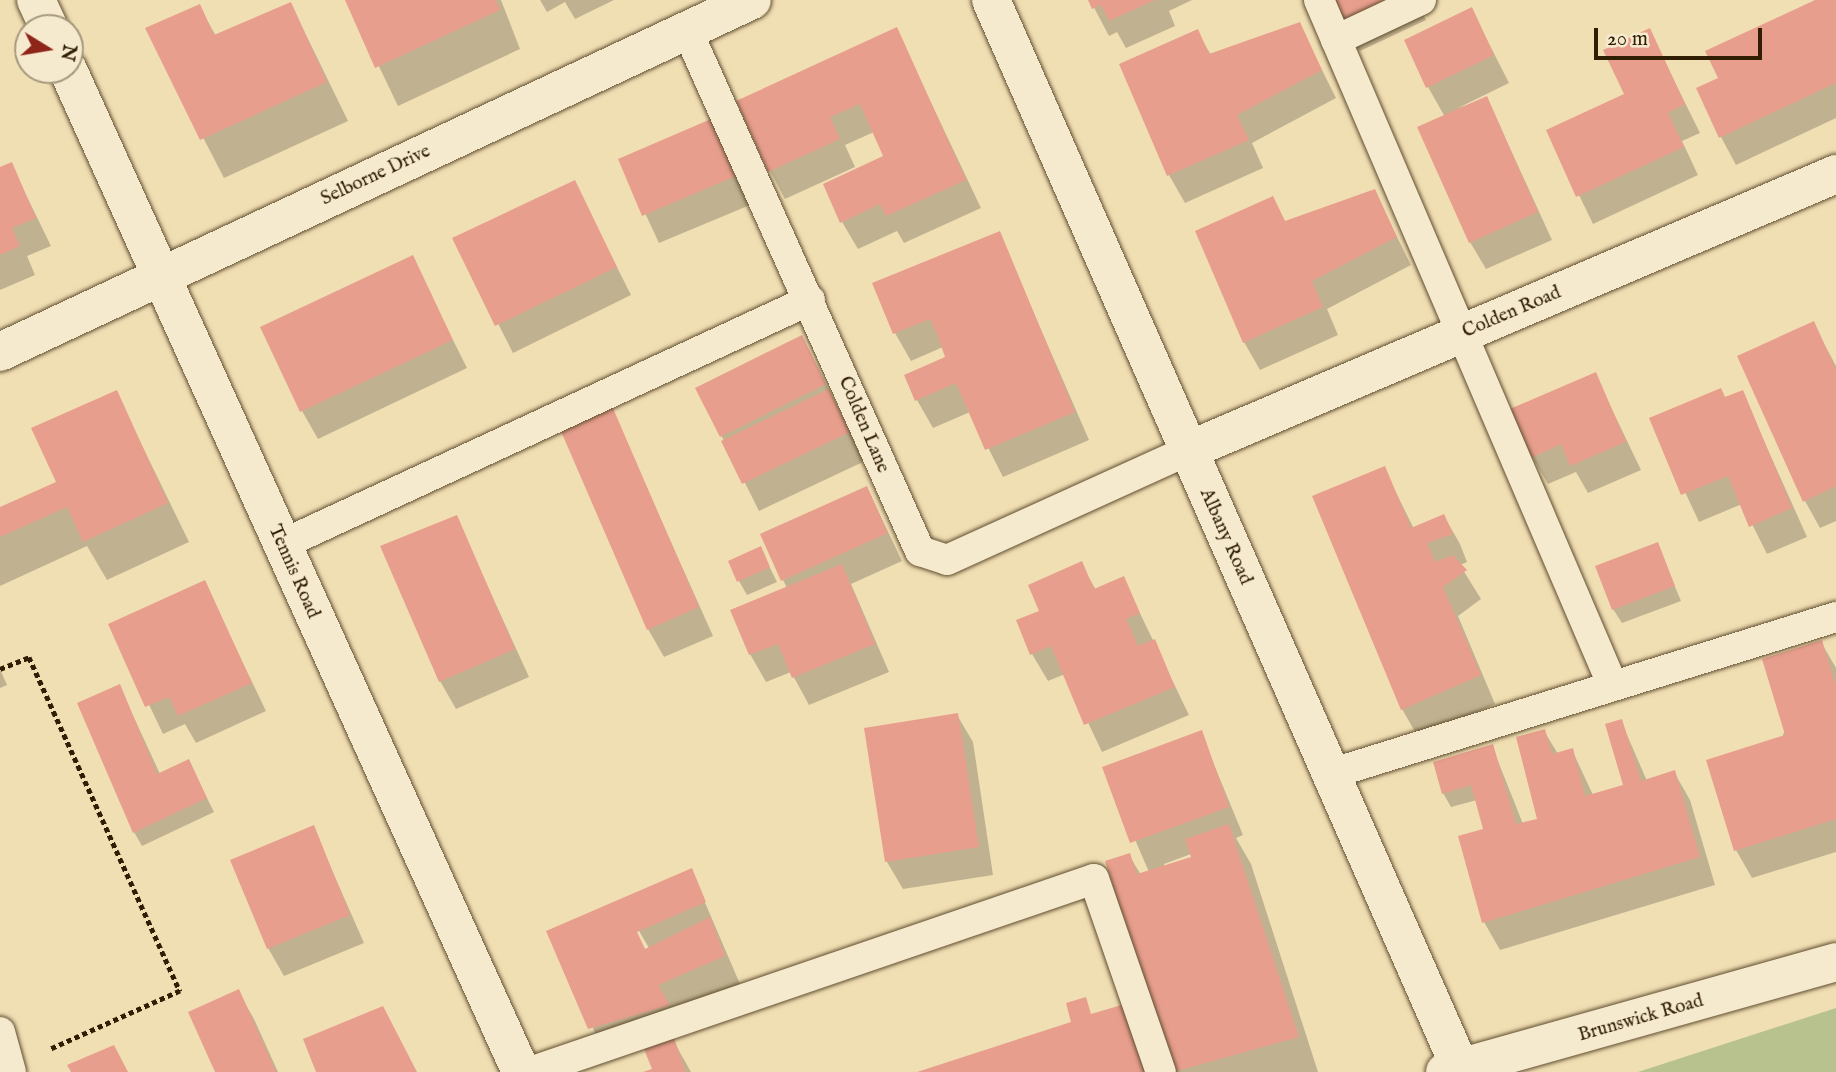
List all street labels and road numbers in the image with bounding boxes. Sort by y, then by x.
street label: Selborne Drive [318,141,434,211]
street label: Colden Road [1459,282,1565,344]
street label: Colden Lane [832,373,894,477]
street label: Albany Road [1194,485,1256,589]
street label: Tennis Road [262,522,324,622]
street label: Brunswick Road [1576,990,1706,1048]

